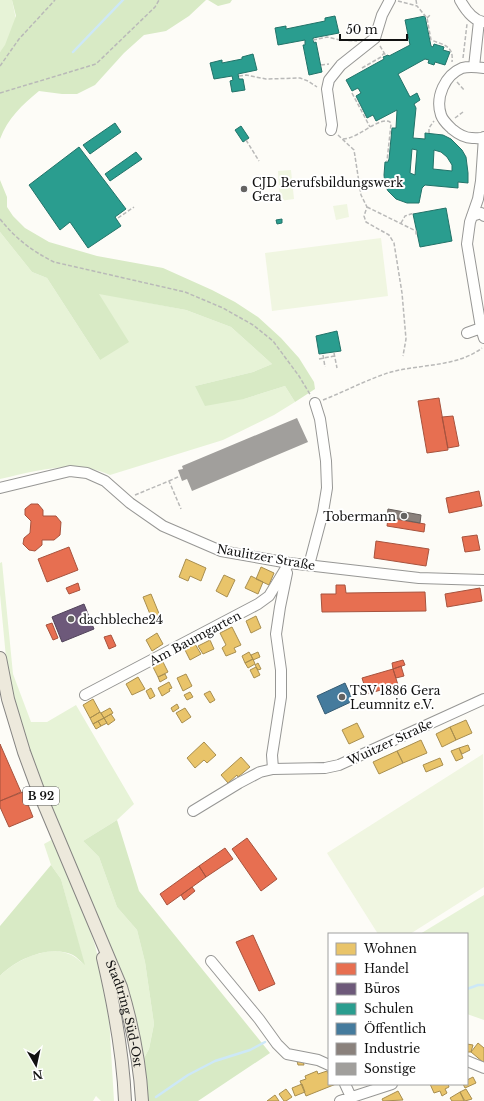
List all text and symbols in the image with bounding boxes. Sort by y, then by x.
scale bar [340,16,407,42]
text: 50 m [346,22,378,37]
place label: CJD Berufsbildungswerk Gera [252,175,404,204]
marker: CJD Berufsbildungswerk Gera [239,184,249,194]
place label: Tobermann [323,509,396,524]
marker: Tobermann [399,511,409,521]
street label: Naulitzer Straße [216,541,316,573]
street label: Am Baumgarten [146,608,243,669]
place label: dachbleche24 [79,612,163,627]
marker: dachbleche24 [66,614,76,624]
place label: TSV 1886 Gera Leumnitz e.V. [350,683,441,712]
marker: TSV 1886 Gera Leumnitz e.V. [337,692,347,702]
street label: Wuitzer Straße [344,716,435,769]
road number: B 92 [23,787,59,805]
legend [328,933,468,1085]
text: Wohnen [363,941,417,956]
street label: Stadtring Süd-Ost [103,957,146,1069]
text: Handel [364,961,409,976]
text: Büros [364,981,400,996]
text: Schulen [364,1001,414,1016]
text: Öffentlich [364,1020,426,1036]
text: Industrie [364,1041,420,1056]
north arrow [16,1045,56,1085]
text: Sonstige [364,1061,416,1076]
text: N [31,1067,44,1083]

